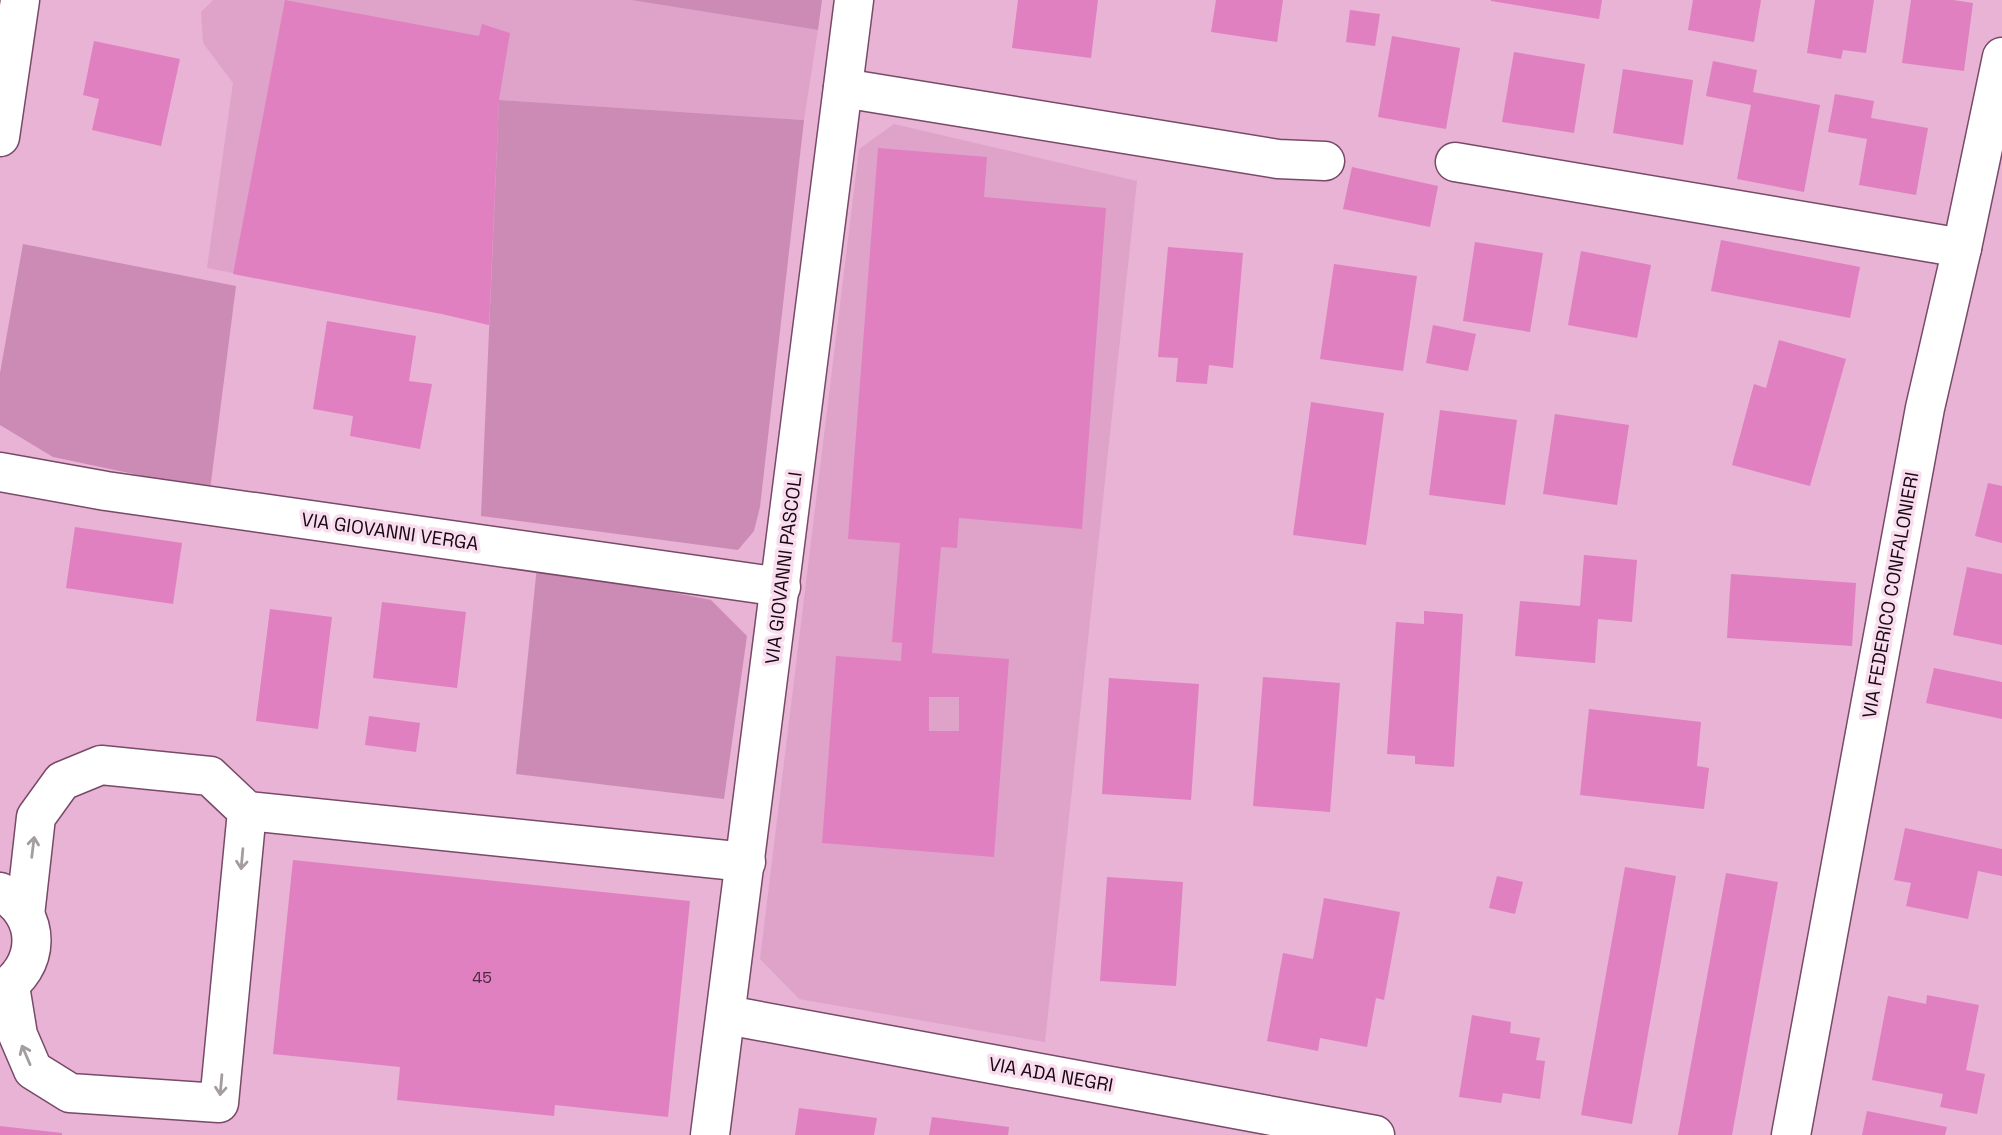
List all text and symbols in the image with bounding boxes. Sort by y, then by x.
street label: VIA GIOVANNI PASCOLI [759,470,808,666]
street label: VIA FEDERICO CONFALONIERI [1856,470,1924,720]
street label: VIA GIOVANNI VERGA [300,507,480,556]
one-way arrow [26,836,39,859]
one-way arrow [235,847,248,870]
house number: 45 [472,967,492,988]
one-way arrow [19,1044,32,1066]
street label: VIA ADA NEGRI [987,1051,1115,1098]
one-way arrow [214,1074,227,1096]

